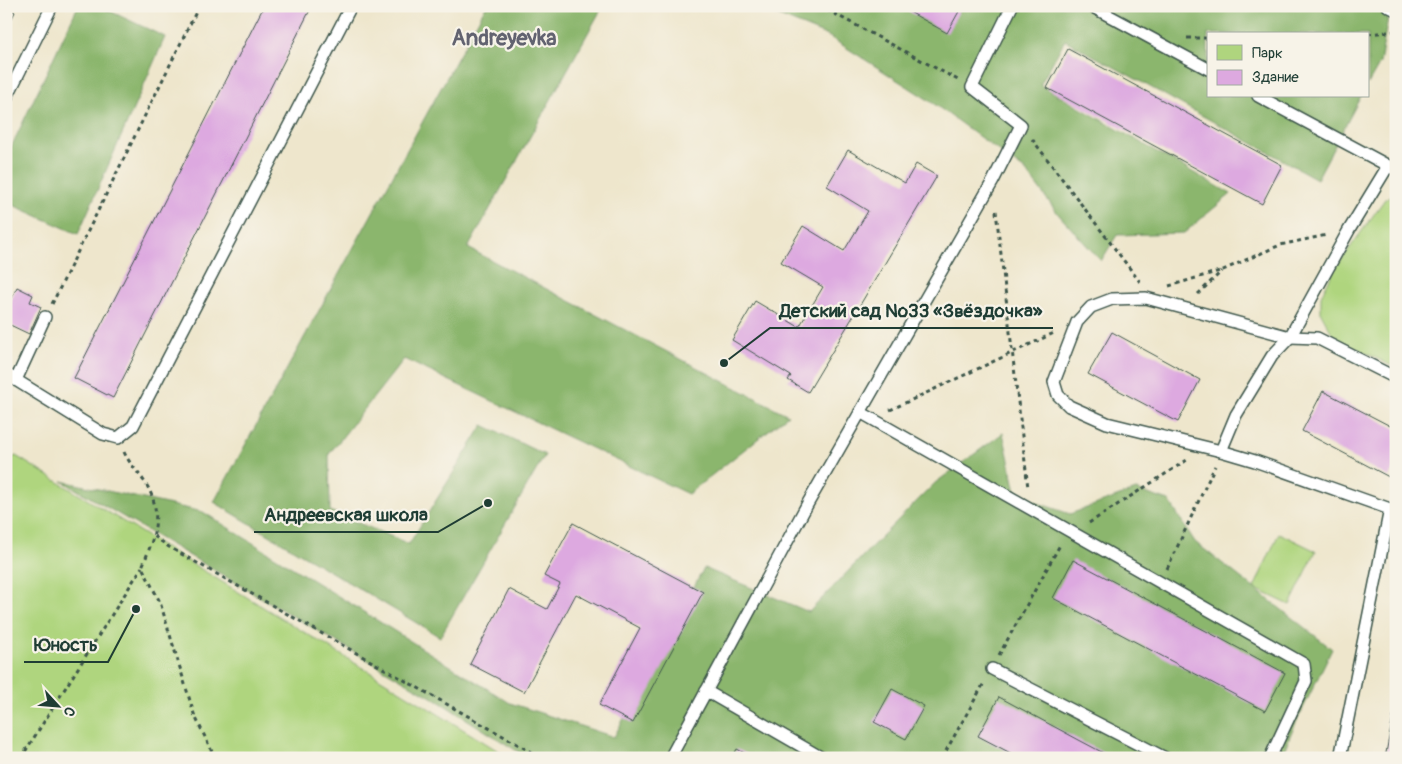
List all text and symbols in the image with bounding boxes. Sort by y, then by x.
district label: Andreyevka [451,24,557,52]
legend [1207,32,1370,98]
text: Парк [1252,44,1283,63]
text: Здание [1252,68,1299,87]
callout: Детский сад №33 «Звёздочка» [770,294,1053,328]
text: Детский сад №33 «Звёздочка» [779,299,1043,323]
callout: Андреевская школа [254,498,438,532]
text: Андреевская школа [264,503,428,527]
callout: Юность [24,628,108,662]
text: Юность [33,633,98,657]
north arrow [32,682,82,732]
text: С [60,704,79,719]

